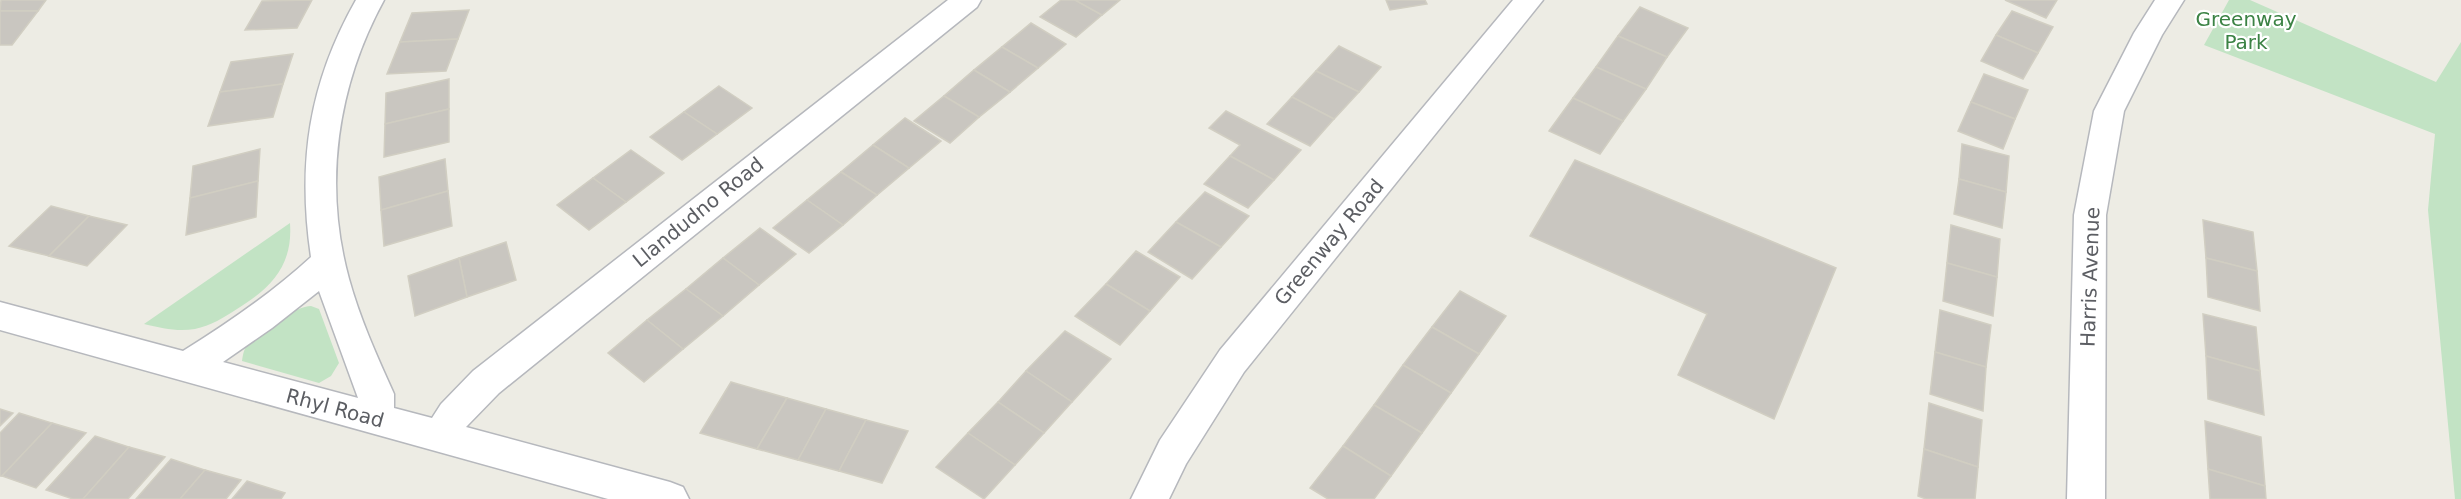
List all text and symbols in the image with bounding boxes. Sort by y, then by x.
park label: Greenway Park [2195,7,2297,54]
street label: Llandudno Road [628,152,768,272]
street label: Greenway Road [1269,174,1389,310]
street label: Harris Avenue [2076,207,2104,347]
street label: Rhyl Road [283,383,387,433]

